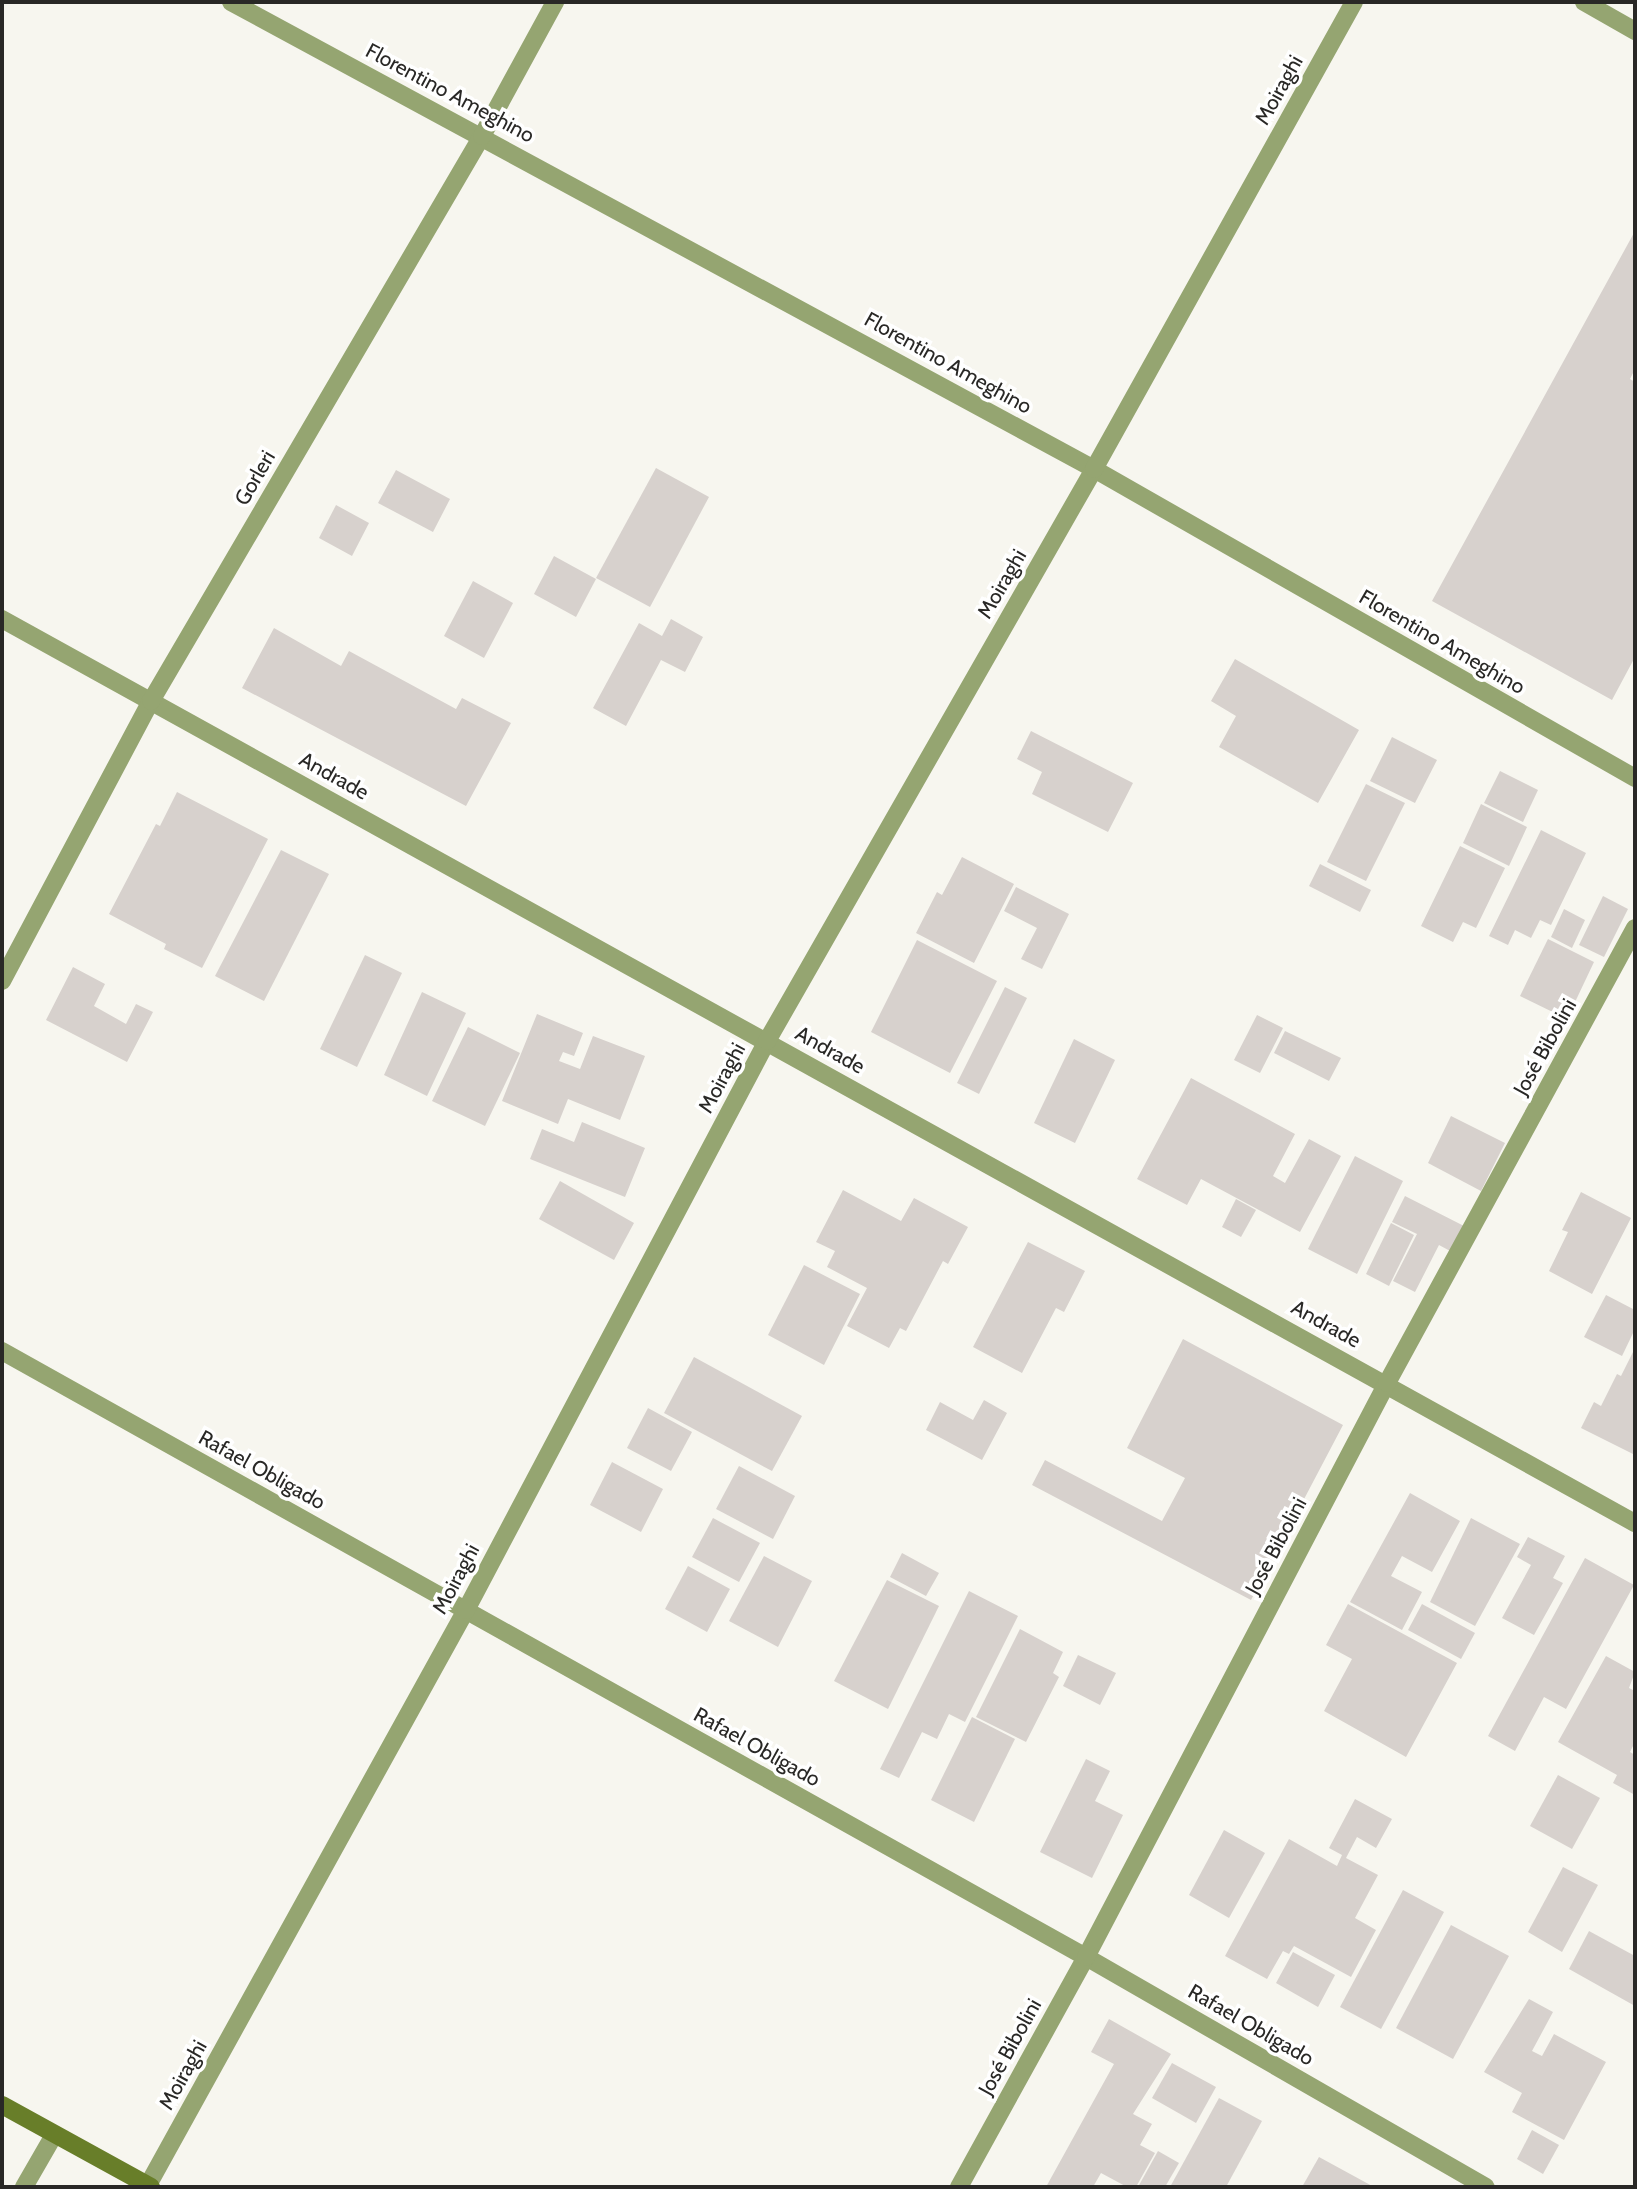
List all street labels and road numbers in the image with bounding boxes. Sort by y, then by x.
street label: Florentino Ameghino [361,38,539,148]
street label: Moiraghi [1250,51,1308,129]
street label: Florentino Ameghino [860,307,1036,419]
street label: Gorleri [229,446,281,510]
street label: Moiraghi [972,545,1032,623]
street label: Florentino Ameghino [1355,584,1529,700]
street label: Andrade [295,747,373,805]
street label: José Bibolini [1508,994,1582,1100]
street label: Andrade [791,1021,869,1079]
street label: Moiraghi [693,1039,751,1117]
street label: Andrade [1287,1295,1365,1353]
street label: Rafael Obligado [194,1425,330,1515]
street label: José Bibolini [1240,1493,1312,1599]
street label: Moiraghi [427,1540,485,1618]
street label: Rafael Obligado [689,1702,825,1792]
street label: Rafael Obligado [1184,1979,1318,2071]
street label: José Bibolini [973,1994,1047,2100]
street label: Moiraghi [154,2036,212,2114]

